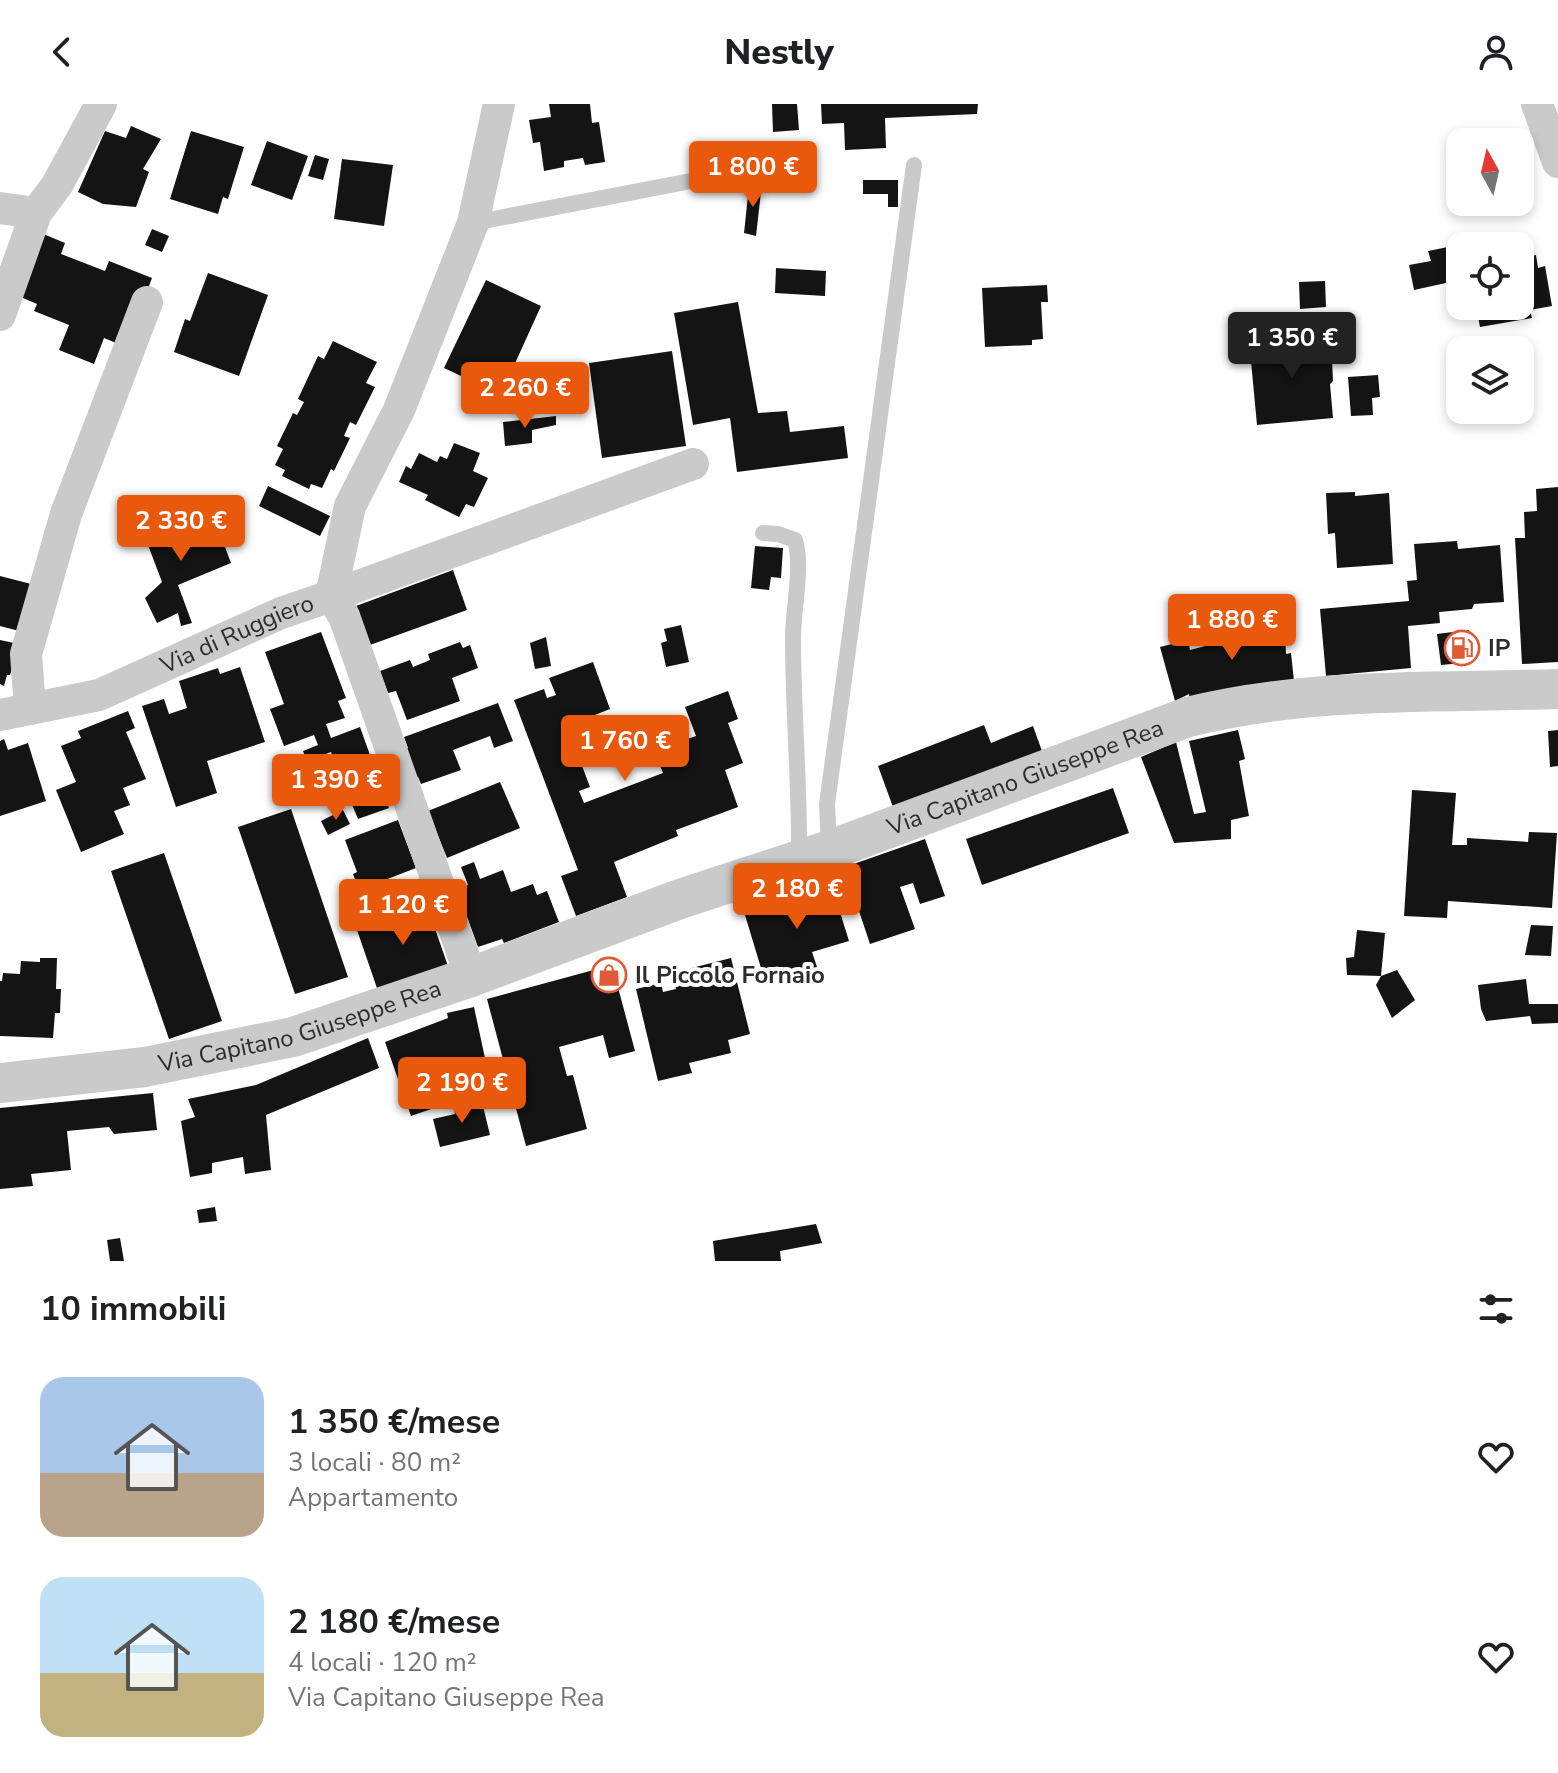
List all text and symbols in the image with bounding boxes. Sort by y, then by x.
text: Nestly [724,28,834,77]
icon: back [40,30,84,74]
icon: person [1474,30,1518,74]
north arrow [1446,128,1534,216]
map controls [1446,128,1534,424]
pin: 1 800 € [679,141,827,209]
text: 1 800 € [707,149,799,184]
button: locate [1446,232,1534,320]
pin: 1 350 € [1218,312,1366,380]
text: 1 350 € [1246,320,1338,355]
button: layers [1446,336,1534,424]
pin: 2 260 € [451,362,599,430]
text: 2 260 € [479,370,571,405]
pin: 2 330 € [107,495,255,563]
text: 2 330 € [135,503,227,538]
street label: Via di Ruggiero [154,587,318,682]
pin: 1 880 € [1158,594,1306,662]
text: 1 880 € [1186,602,1278,637]
fuel station icon: IP [1443,629,1481,667]
place label: IP [1488,632,1510,664]
street label: Via Capitano Giuseppe Rea [882,711,1168,844]
pin: 1 760 € [551,715,699,783]
text: 1 760 € [579,723,671,758]
pin: 1 390 € [262,754,410,822]
text: 1 390 € [290,762,382,797]
pin: 2 180 € [723,863,871,931]
text: 2 180 € [751,871,843,906]
pin: 1 120 € [329,879,477,947]
text: 1 120 € [357,887,449,922]
shop icon: Il Piccolo Fornaio [590,956,628,994]
place label: Il Piccolo Fornaio [635,959,825,991]
street label: Via Capitano Giuseppe Rea [154,972,445,1080]
pin: 2 190 € [388,1057,536,1125]
text: 2 190 € [416,1065,508,1100]
text: 10 immobili [40,1286,226,1332]
icon: filters [1474,1287,1518,1331]
text: 1 350 €/mese [288,1399,500,1445]
icon: home [104,1409,200,1505]
icon: heart [1474,1435,1518,1479]
text: 3 locali · 80 m² [288,1445,461,1480]
text: Appartamento [288,1480,458,1515]
text: 2 180 €/mese [288,1599,500,1645]
icon: home [104,1609,200,1705]
icon: heart [1474,1635,1518,1679]
text: 4 locali · 120 m² [288,1645,477,1680]
text: Via Capitano Giuseppe Rea [288,1680,605,1715]

